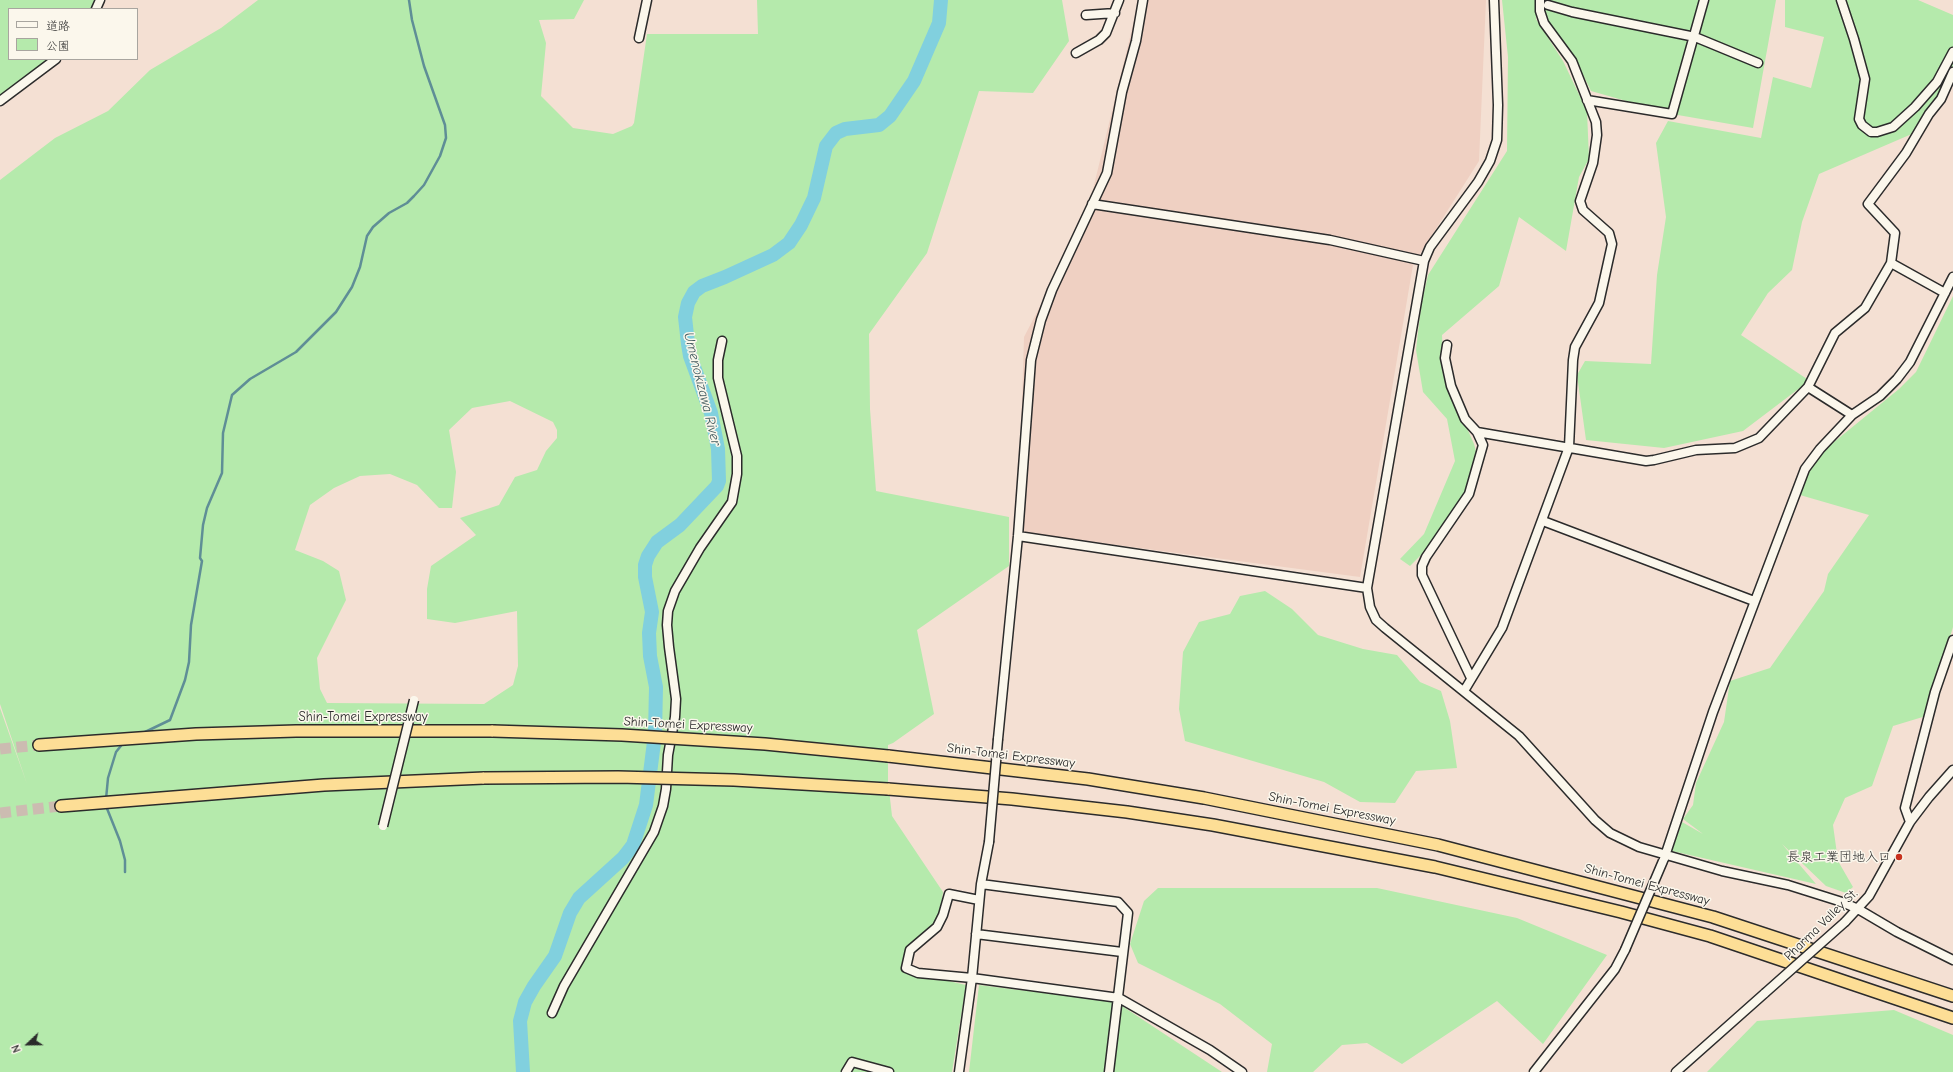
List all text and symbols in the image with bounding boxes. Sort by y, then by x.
legend [8,8,138,60]
text: 道路 [46,19,70,33]
text: 公園 [46,39,70,53]
water label: Umenokizawa River [680,330,724,448]
street label: Shin-Tomei Expressway [299,709,427,725]
street label: Shin-Tomei Expressway [623,714,753,736]
street label: Shin-Tomei Expressway [946,740,1076,772]
street label: Shin-Tomei Expressway [1267,789,1397,829]
place label: 長泉工業団地入口 [1787,849,1891,865]
marker: 長泉工業団地入口 [1894,852,1904,862]
street label: Shin-Tomei Expressway [1583,861,1711,909]
street label: Pharma Valley St. [1781,886,1861,964]
north arrow [8,1024,48,1064]
text: N [9,1043,24,1054]

